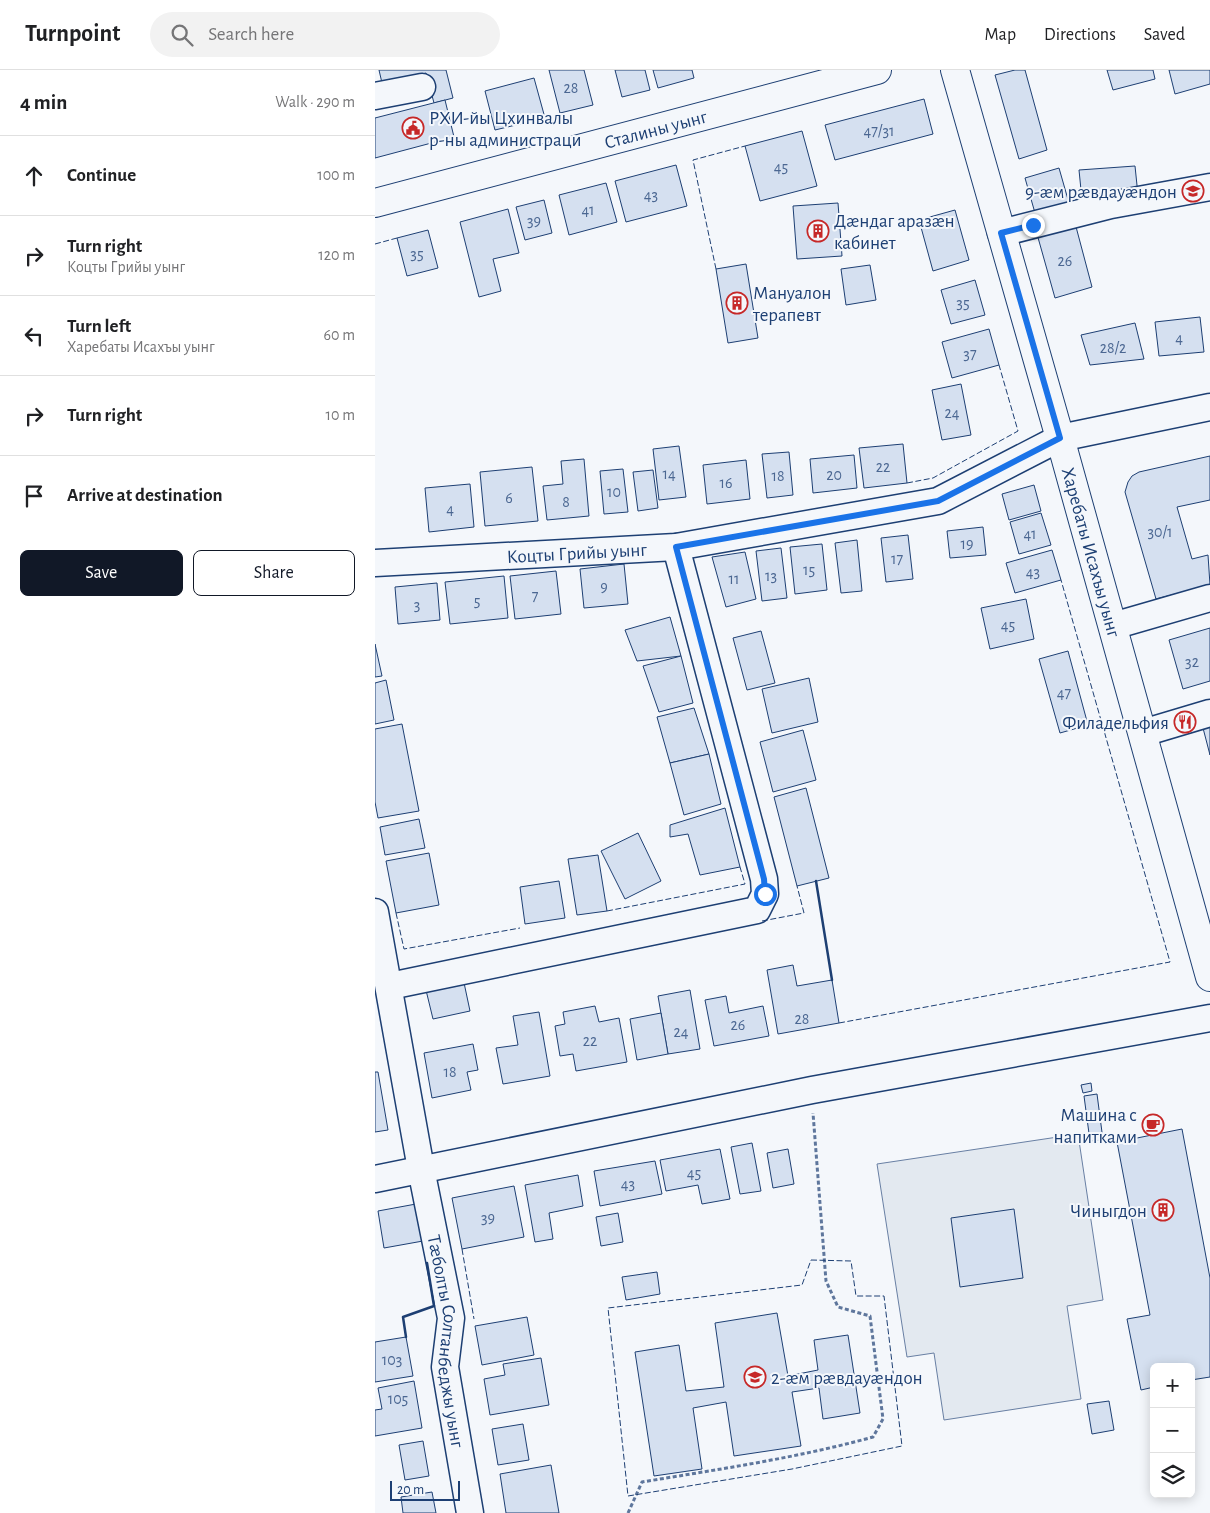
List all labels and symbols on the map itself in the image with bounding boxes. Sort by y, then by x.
house number: 28 [564,80,578,96]
street label: Сталины уынг [602,107,710,153]
place label: РХИ-йы Цхинвалы р-ны администраци [429,109,582,150]
public building icon: РХИ-йы Цхинвалы р-ны администраци [401,116,425,140]
house number: 47/31 [863,123,895,139]
house number: 45 [774,159,788,175]
school or university icon: 9-æм рӕвдауӕндон [1181,179,1205,203]
place label: 9-æм рӕвдауӕндон [1025,183,1177,202]
house number: 43 [644,187,658,203]
house number: 41 [581,202,595,218]
place label: Дæндаг аразæн кабинет [834,212,955,253]
house number: 39 [527,213,541,229]
route end [1022,214,1045,237]
building icon: Дæндаг аразæн кабинет [806,219,830,243]
house number: 35 [410,246,424,262]
house number: 26 [1058,253,1072,269]
place label: Мануалон терапевт [752,284,831,325]
building icon: Мануалон терапевт [725,291,749,315]
house number: 35 [956,295,970,311]
house number: 4 [1175,330,1183,346]
house number: 28/2 [1100,340,1126,356]
house number: 37 [963,346,977,362]
house number: 24 [945,405,960,421]
house number: 22 [876,459,890,475]
street label: Харебаты Исахъы уынг [1058,465,1123,640]
house number: 14 [662,466,676,482]
house number: 20 [826,467,842,483]
house number: 18 [771,468,785,484]
house number: 16 [719,475,733,491]
house number: 10 [607,484,621,500]
house number: 6 [505,490,513,506]
house number: 8 [562,494,570,510]
house number: 4 [446,501,454,517]
house number: 30/1 [1147,524,1173,540]
house number: 41 [1023,526,1037,542]
house number: 19 [960,536,974,552]
street label: Коцты Грийы уынг [506,541,648,567]
house number: 17 [891,551,903,567]
house number: 15 [803,562,815,578]
house number: 43 [1026,564,1040,580]
house number: 13 [765,568,777,584]
house number: 11 [728,571,740,587]
house number: 9 [600,579,608,595]
house number: 7 [532,588,539,604]
house number: 5 [474,593,480,609]
house number: 3 [414,597,420,613]
house number: 45 [1001,617,1015,633]
house number: 32 [1185,654,1199,670]
house number: 47 [1057,685,1072,701]
restaurant icon: Филадельфия [1173,710,1197,734]
place label: Филадельфия [1062,714,1169,733]
route start [754,883,777,906]
house number: 28 [795,1011,809,1027]
house number: 26 [731,1017,745,1033]
house number: 24 [674,1024,689,1040]
house number: 22 [583,1033,597,1049]
house number: 18 [443,1064,457,1080]
place label: Машина с напитками [1054,1106,1137,1147]
cafe icon: Машина с напитками [1141,1113,1165,1137]
house number: 45 [687,1165,701,1181]
house number: 43 [621,1176,635,1192]
building icon: Чиныгдон [1151,1198,1175,1222]
place label: Чиныгдон [1070,1202,1147,1221]
house number: 39 [481,1210,495,1226]
street label: Тæболты Солтанбеджы уынг [423,1233,467,1450]
house number: 103 [382,1352,402,1368]
school or university icon: 2-æм рӕвдауӕндон [743,1365,767,1389]
place label: 2-æм рӕвдауӕндон [771,1369,923,1388]
house number: 105 [388,1391,408,1407]
scale bar [390,1478,460,1501]

